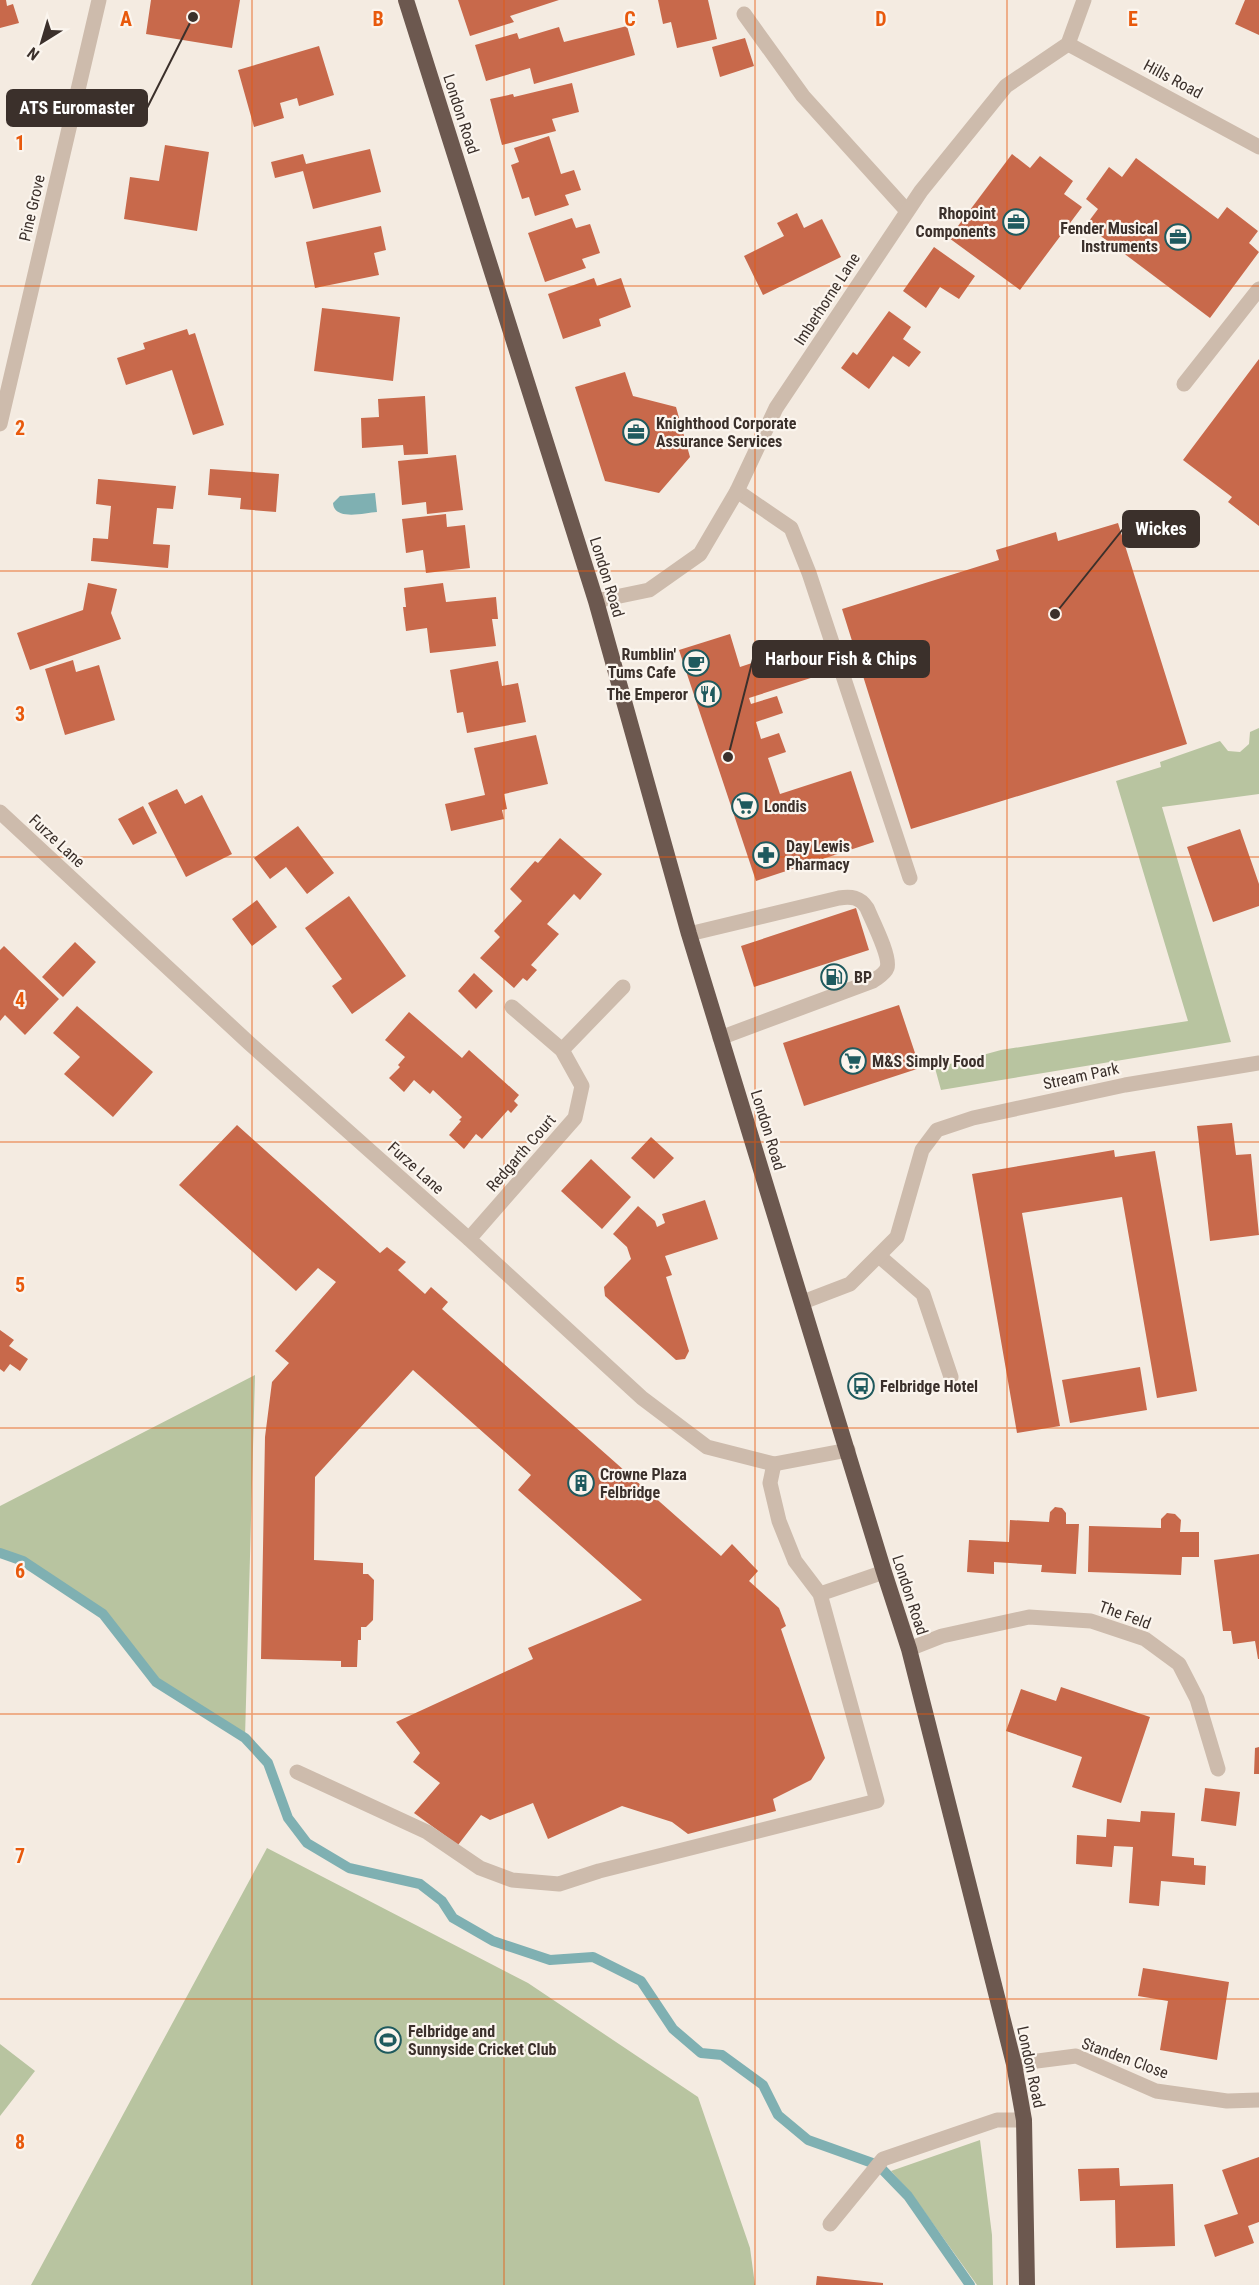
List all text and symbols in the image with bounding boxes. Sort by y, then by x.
text: A [120,7,132,31]
text: B [372,7,384,31]
text: C [624,7,636,31]
text: D [875,7,887,31]
text: E [1128,7,1138,31]
north arrow [12,12,72,72]
text: N [24,43,43,64]
street label: Hills Road [1140,56,1206,102]
street label: London Road [439,72,483,156]
callout: ATS Euromaster [7,90,147,126]
text: ATS Euromaster [19,97,135,118]
text: 1 [15,131,25,155]
street label: Pine Grove [15,173,49,243]
place label: Rhopoint Components [916,204,996,241]
office icon: Rhopoint Components [1001,207,1031,237]
place label: Fender Musical Instruments [1060,219,1158,256]
office icon: Fender Musical Instruments [1163,222,1193,252]
street label: Imberhorne Lane [790,249,864,349]
place label: Knighthood Corporate Assurance Services [656,414,797,451]
text: 2 [15,416,25,440]
office icon: Knighthood Corporate Assurance Services [621,417,651,447]
callout: Wickes [1123,511,1199,547]
text: Wickes [1135,518,1187,539]
street label: London Road [586,535,628,619]
callout: Harbour Fish & Chips [753,641,929,677]
place label: Rumblin' Tums Cafe [608,645,676,682]
cafe icon: Rumblin' Tums Cafe [681,648,711,678]
text: Harbour Fish & Chips [765,648,917,669]
restaurant icon: The Emperor [693,679,723,709]
place label: The Emperor [607,685,688,704]
text: 3 [15,702,25,726]
supermarket icon: Londis [730,791,760,821]
place label: Londis [764,797,807,816]
street label: Furze Lane [25,811,89,871]
place label: Day Lewis Pharmacy [786,837,850,874]
pharmacy icon: Day Lewis Pharmacy [751,840,781,870]
fuel station icon: BP [819,962,849,992]
place label: BP [854,968,872,987]
text: 4 [15,988,25,1012]
supermarket icon: M&S Simply Food [838,1046,868,1076]
place label: M&S Simply Food [872,1052,984,1071]
street label: Stream Park [1041,1059,1121,1093]
street label: London Road [747,1088,789,1172]
street label: Redgarth Court [482,1110,560,1195]
street label: Furze Lane [384,1138,448,1198]
text: 5 [15,1273,25,1297]
bus stop icon: Felbridge Hotel [846,1371,876,1401]
place label: Felbridge Hotel [880,1377,978,1396]
place label: Crowne Plaza Felbridge [600,1465,687,1502]
building icon: Crowne Plaza Felbridge [566,1468,596,1498]
street label: London Road [888,1553,932,1637]
text: 6 [15,1559,25,1583]
street label: The Feld [1096,1597,1154,1633]
text: 7 [15,1844,25,1868]
place label: Felbridge and Sunnyside Cricket Club [408,2022,557,2059]
street label: London Road [1013,2024,1049,2110]
sports icon: Felbridge and Sunnyside Cricket Club [373,2025,403,2055]
street label: Standen Close [1079,2034,1171,2082]
text: 8 [15,2130,25,2154]

